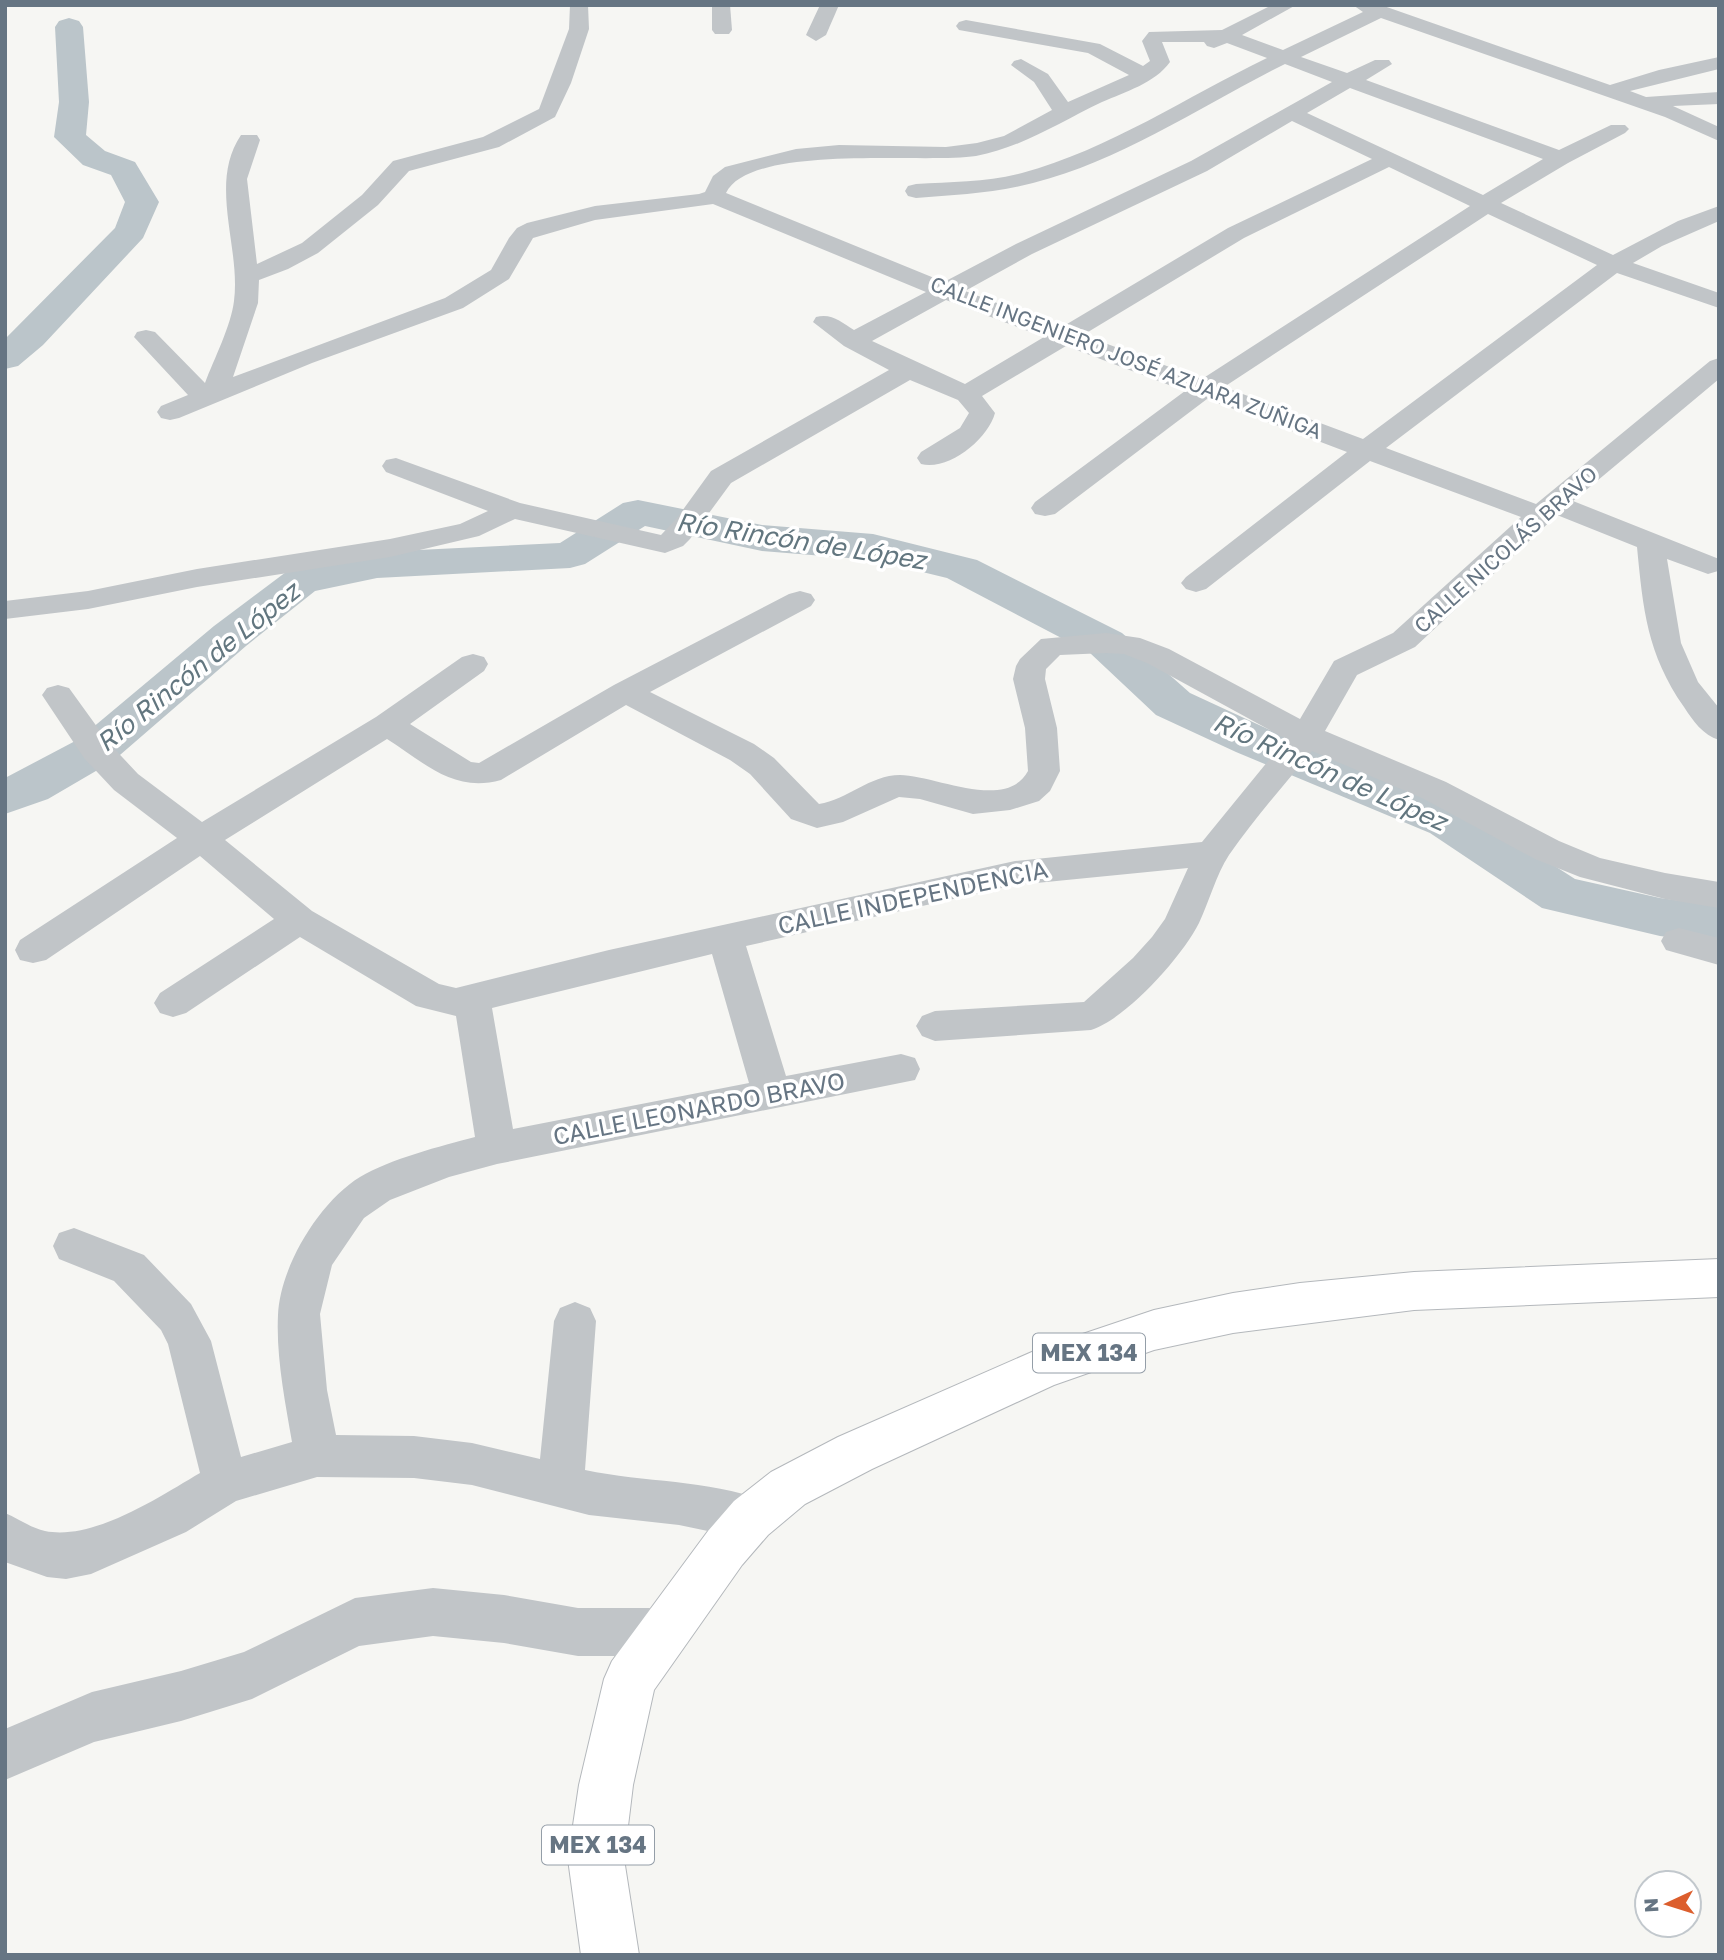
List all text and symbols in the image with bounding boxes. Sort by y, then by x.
street label: CALLE INGENIERO JOSÉ AZUARA ZUÑIGA [927,270,1326,444]
street label: CALLE NICOLÁS BRAVO [1408,460,1602,638]
water label: Río Rincón de López [674,506,931,576]
water label: Río Rincón de López [90,574,307,758]
water label: Río Rincón de López [1209,706,1454,838]
street label: CALLE INDEPENDENCIA [775,854,1050,939]
street label: CALLE LEONARDO BRAVO [550,1065,847,1150]
road number: MEX 134 [1033,1334,1145,1372]
road number: MEX 134 [542,1826,654,1864]
north arrow [1633,1869,1703,1939]
text: N [1639,1897,1663,1913]

